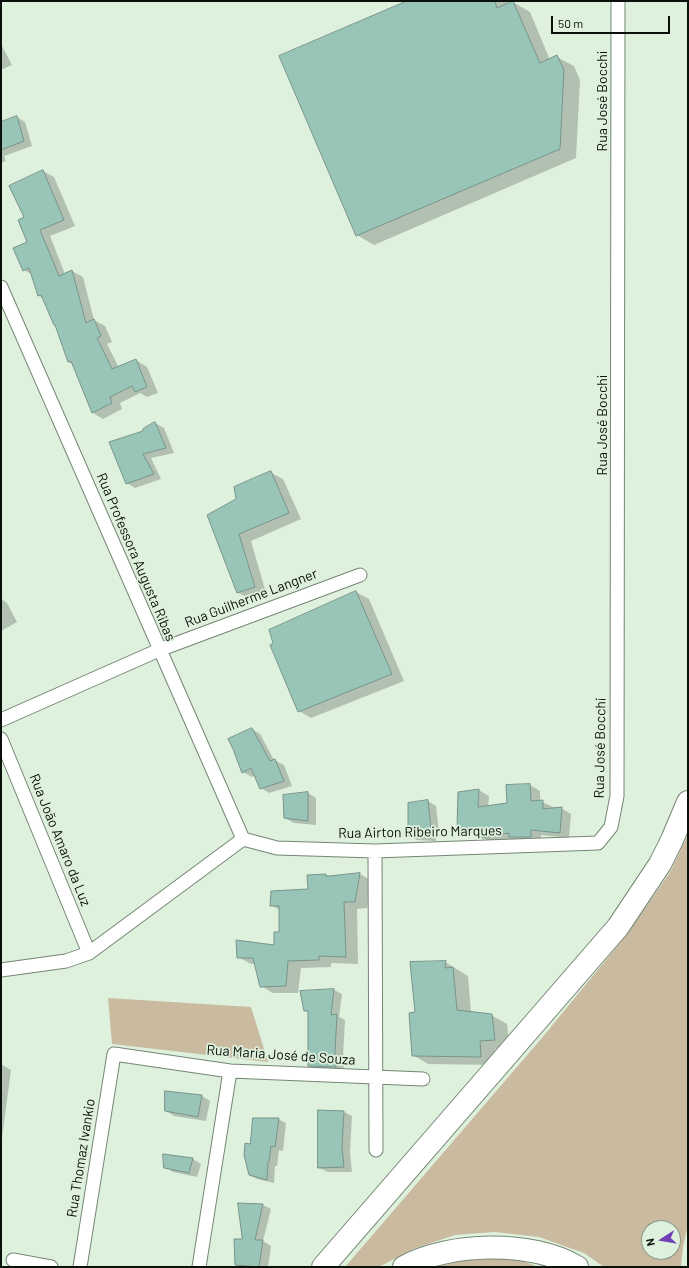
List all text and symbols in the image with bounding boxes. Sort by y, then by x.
scale bar [553,8,672,34]
text: 50 m [558,16,583,30]
street label: Rua José Bocchi [594,51,610,151]
street label: Rua José Bocchi [594,375,610,475]
street label: Rua Professora Augusta Ribas [93,470,179,644]
street label: Rua Guilherme Langner [182,565,320,631]
street label: Rua José Bocchi [591,697,609,799]
street label: Rua João Amaro da Luz [26,771,94,909]
street label: Rua Airton Ribeiro Marques [338,822,502,842]
street label: Rua Maria José de Souza [206,1041,356,1069]
street label: Rua Thomaz Ivankio [63,1097,99,1219]
north arrow [641,1220,681,1260]
text: N [643,1237,657,1247]

